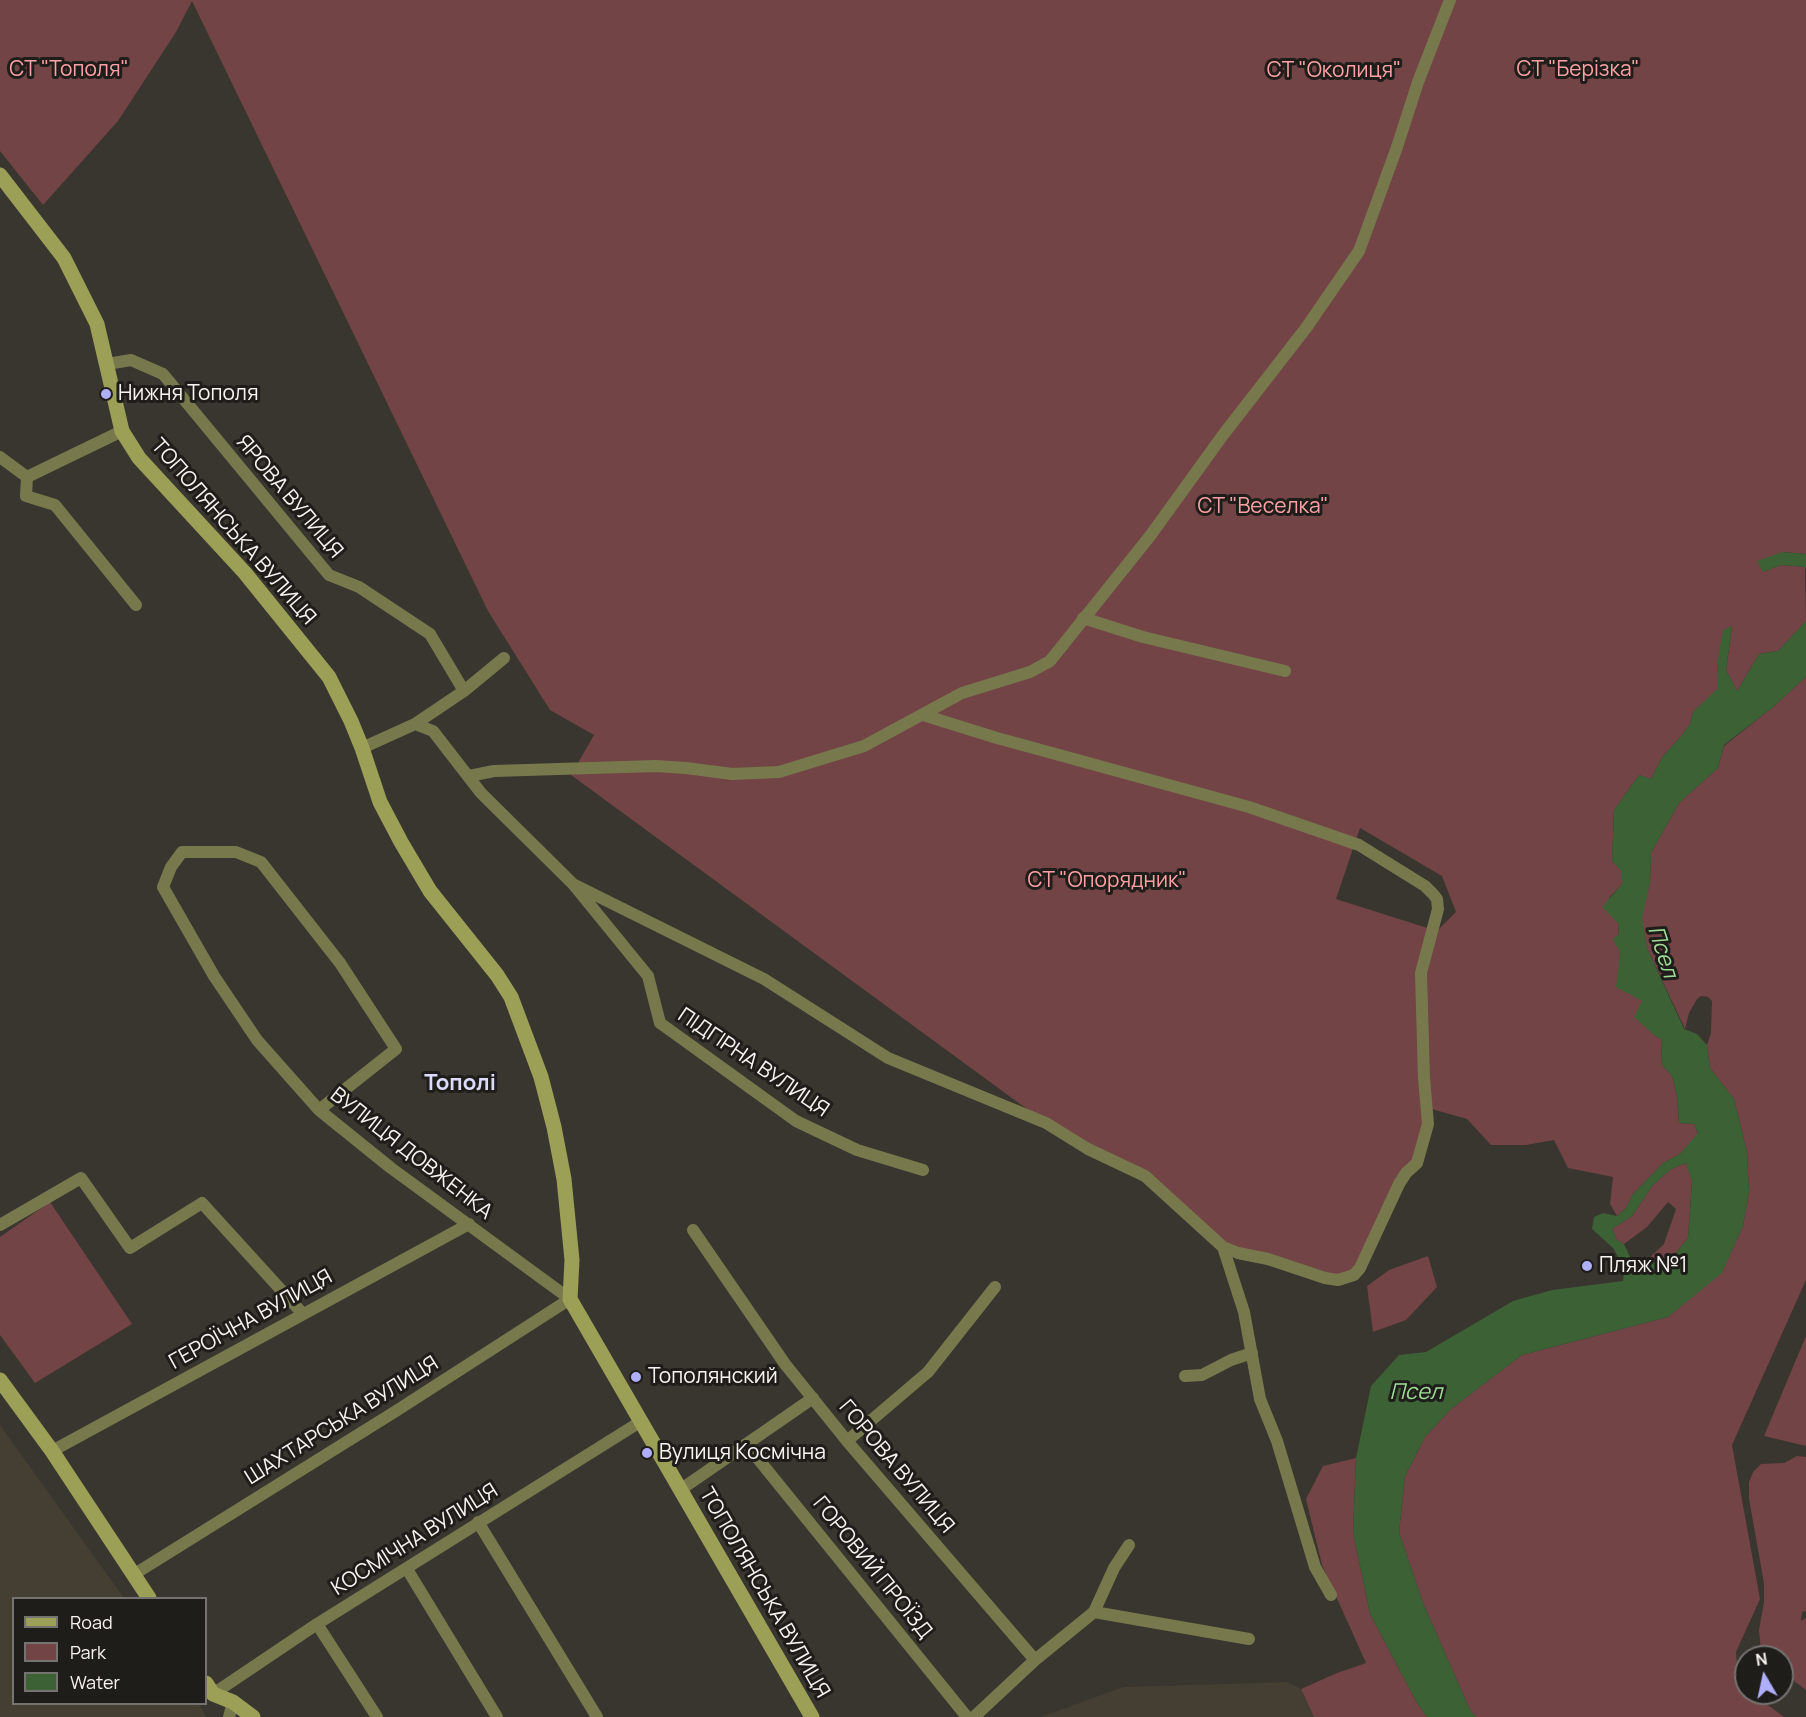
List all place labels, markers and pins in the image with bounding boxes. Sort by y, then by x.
place label: Нижня Тополя [118,381,259,407]
marker: Нижня Тополя [99,387,113,401]
place label: Пляж №1 [1599,1253,1688,1279]
marker: Пляж №1 [1580,1259,1594,1273]
place label: Тополянский [648,1364,778,1390]
marker: Тополянский [629,1370,643,1384]
place label: Вулиця Космічна [659,1440,826,1466]
marker: Вулиця Космічна [640,1446,654,1460]

